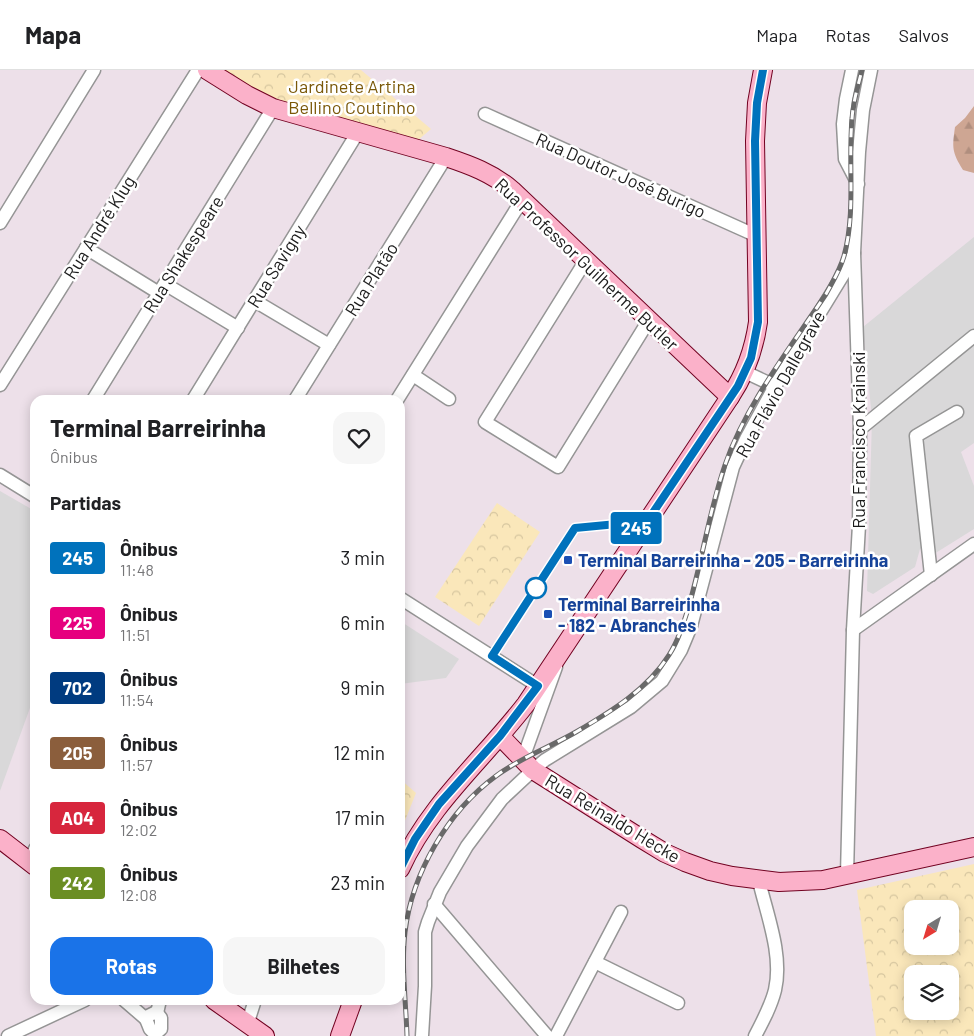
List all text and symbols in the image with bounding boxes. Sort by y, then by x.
text: Mapa [25,20,81,49]
text: Mapa [756,24,797,46]
text: Rotas [825,24,870,46]
text: Salvos [898,24,949,46]
park label: Jardinete Artina Bellino Coutinho [288,75,416,118]
street label: Rua Doutor José Burigo [533,128,709,222]
street label: Rua André Klug [58,171,140,283]
street label: Rua Professor Guilherme Butler [491,173,684,355]
street label: Rua Shakespeare [138,191,228,317]
street label: Rua Savigny [242,220,310,312]
street label: Rua Platão [340,238,402,320]
street label: Rua Flávio Dallegrave [730,307,830,461]
street label: Rua Francisco Krainski [847,351,869,529]
button: heart [333,412,385,464]
text: Terminal Barreirinha [50,413,266,442]
text: Ônibus [50,447,98,466]
text: Partidas [50,491,121,514]
line badge: 245 [607,512,665,544]
text: 245 [621,517,651,539]
text: Ônibus [120,537,178,560]
text: 3 min [341,546,385,569]
text: 245 [62,547,93,569]
place label: Terminal Barreirinha - 205 - Barreirinha [578,549,888,571]
marker: Terminal Barreirinha - 205 - Barreirinha [562,554,574,566]
text: 11:48 [120,560,154,579]
unlabelled marker [525,577,547,599]
place label: Terminal Barreirinha - 182 - Abranches [558,593,720,636]
text: Ônibus [120,602,178,625]
marker: Terminal Barreirinha - 182 - Abranches [542,608,554,620]
text: 6 min [341,611,385,634]
text: 225 [63,612,92,634]
text: 11:51 [120,625,150,644]
text: Ônibus [120,667,178,690]
text: 9 min [341,676,385,699]
text: 702 [63,677,92,699]
text: 11:54 [120,690,154,709]
text: Ônibus [120,732,178,755]
text: 12 min [334,741,385,764]
text: 205 [62,742,93,764]
text: 11:57 [120,755,152,774]
street label: Rua Reinaldo Hecke [541,769,685,867]
text: Ônibus [120,797,178,820]
text: 17 min [335,806,385,829]
text: A04 [61,807,94,829]
text: 12:02 [120,820,157,839]
text: Ônibus [120,862,178,885]
text: 23 min [331,871,385,894]
text: 242 [62,872,93,894]
text: 12:08 [120,885,157,904]
north arrow [904,900,959,955]
map controls [904,900,959,1020]
button: Rotas [50,937,213,995]
button: Bilhetes [223,937,385,995]
button: layers [904,965,959,1020]

